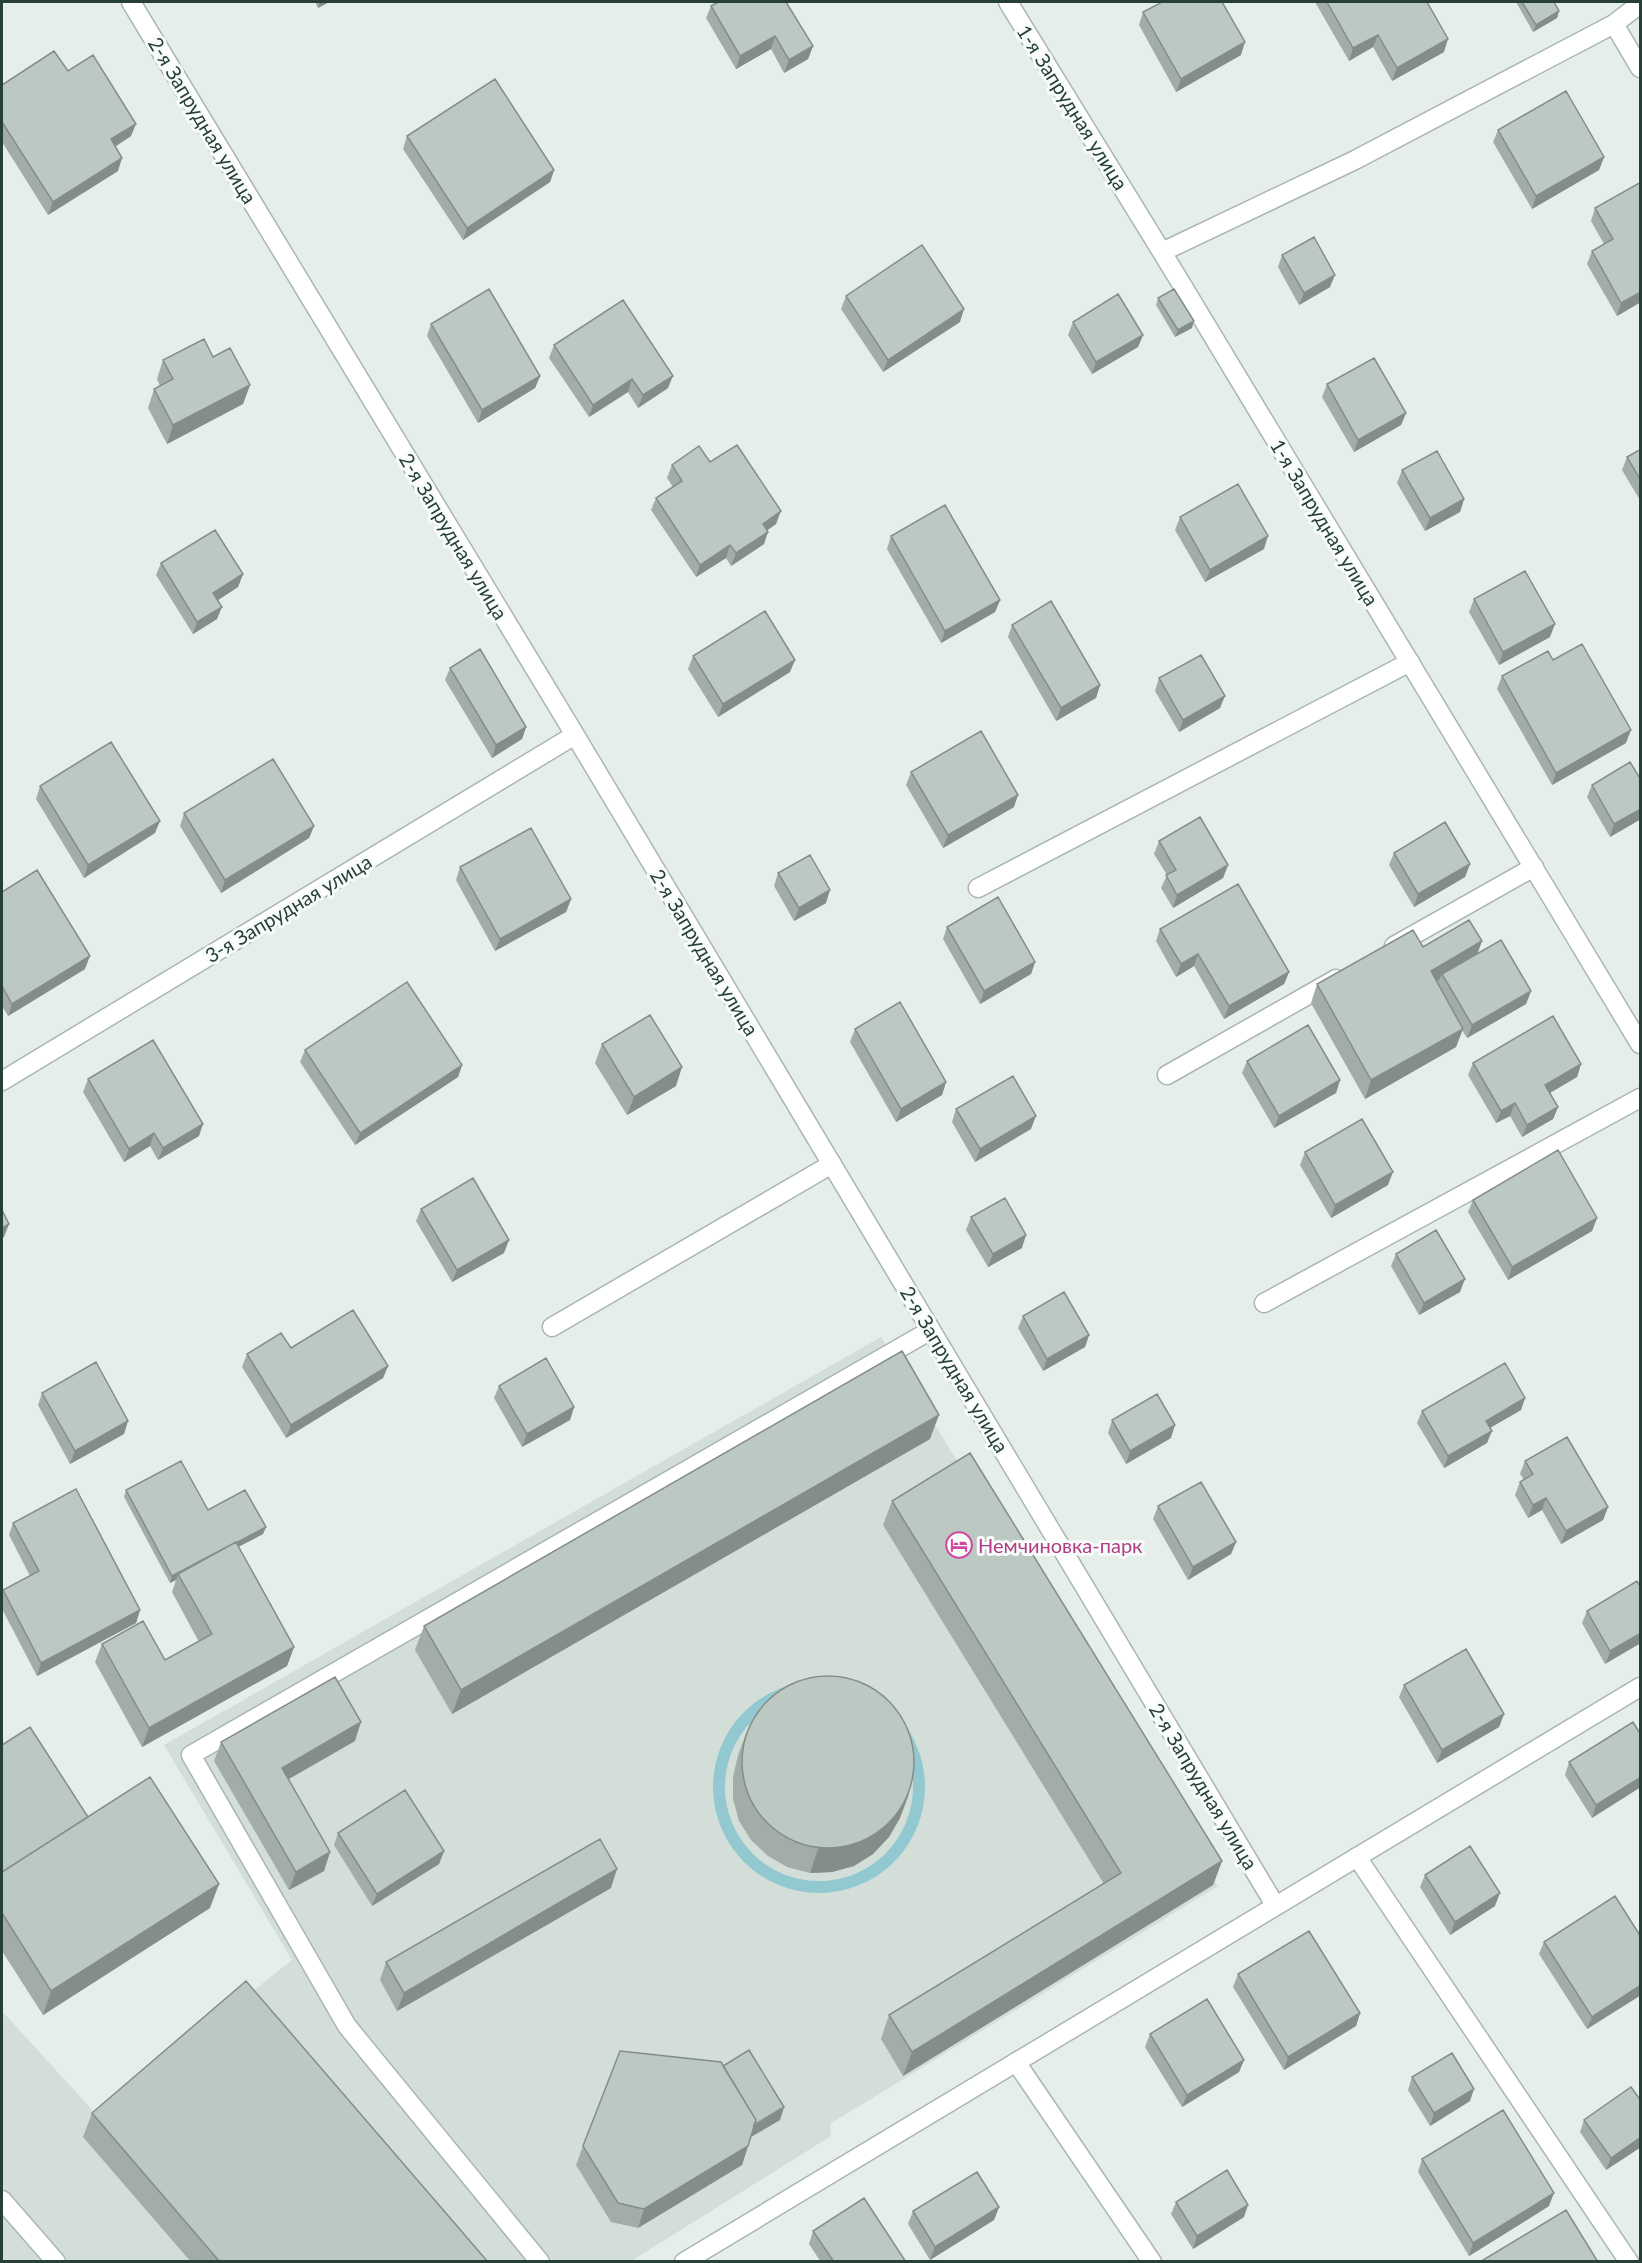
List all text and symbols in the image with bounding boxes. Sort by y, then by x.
street label: 1-я Запрудная улица [1012,20,1134,194]
street label: 2-я Запрудная улица [144,32,262,208]
street label: 1-я Запрудная улица [1266,434,1384,610]
street label: 2-я Запрудная улица [395,448,513,624]
street label: 3-я Запрудная улица [200,849,376,967]
street label: 2-я Запрудная улица [646,864,764,1040]
street label: 2-я Запрудная улица [896,1281,1014,1457]
hotel icon: Немчиновка-парк [944,1530,974,1560]
place label: Немчиновка-парк [978,1533,1143,1557]
street label: 2-я Запрудная улица [1145,1698,1263,1874]

